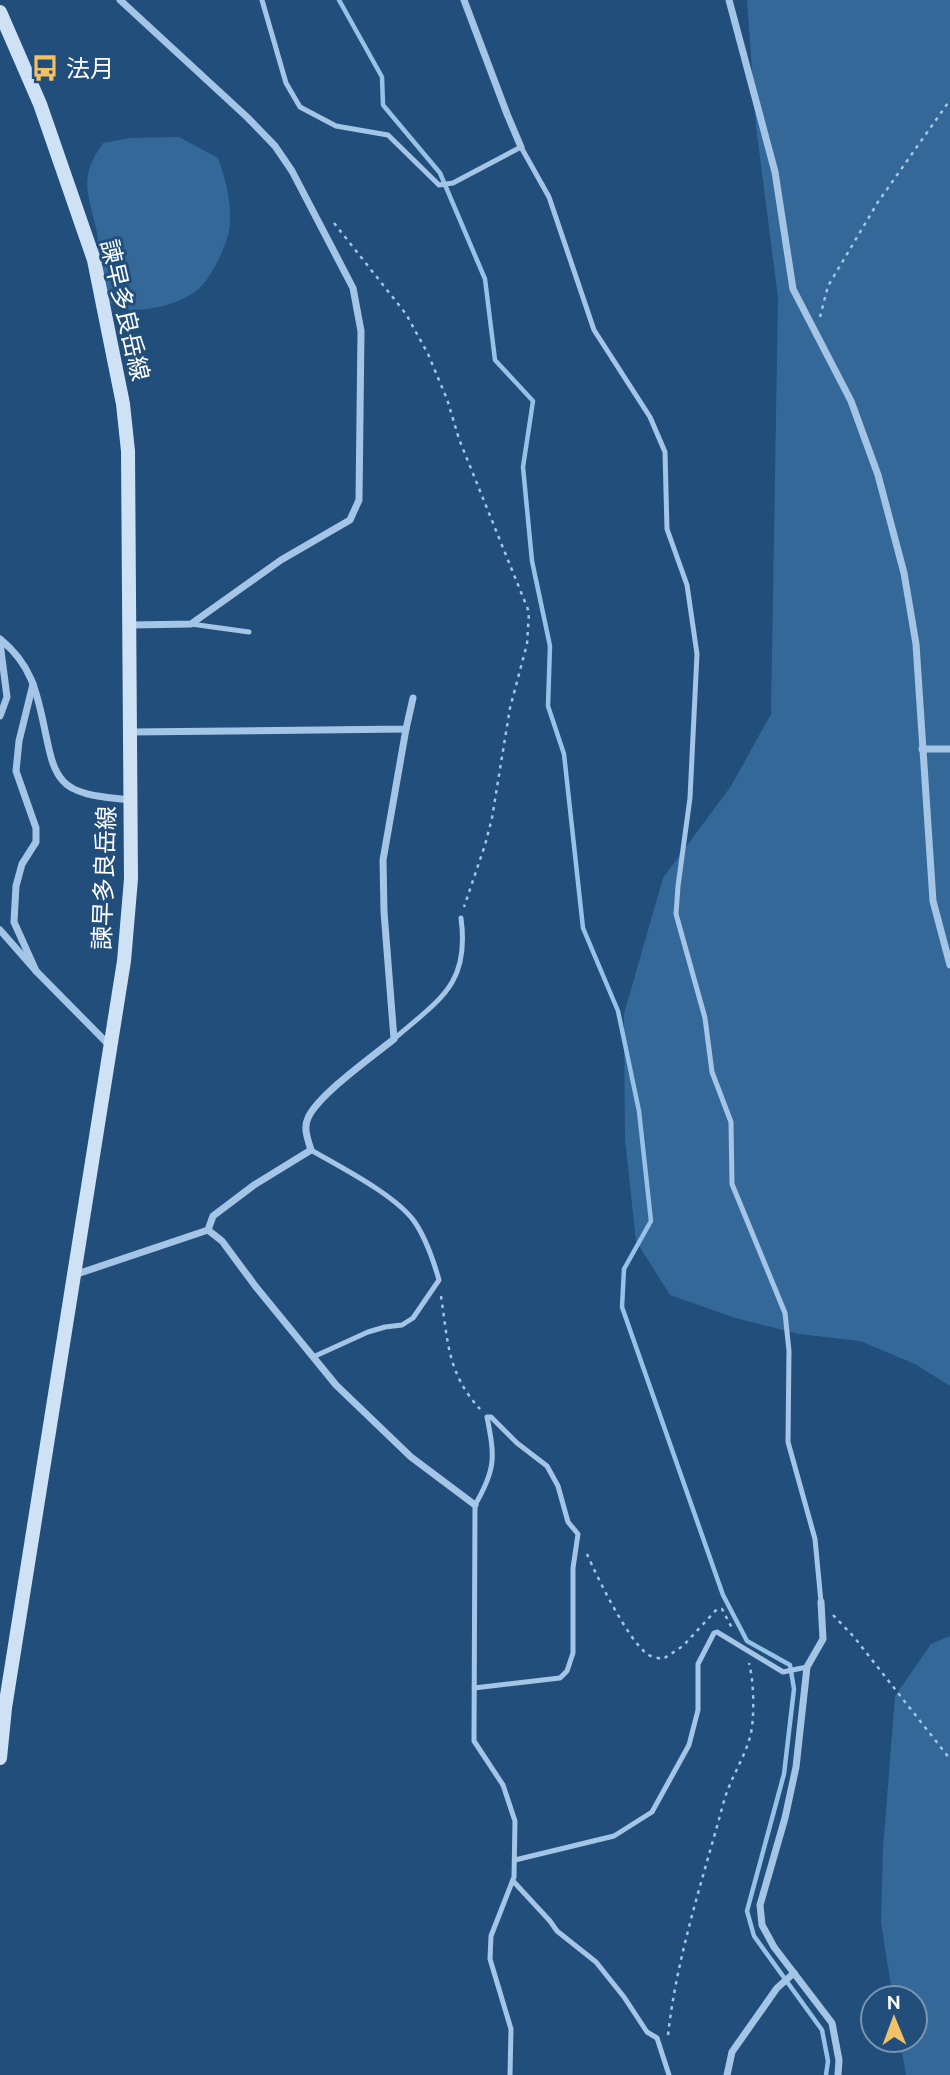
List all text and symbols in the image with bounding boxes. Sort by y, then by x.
bus stop icon: 法月 [30,53,60,83]
place label: 法月 [66,55,114,82]
street label: 諫早多良岳線 [96,237,154,383]
street label: 諫早多良岳線 [88,806,120,950]
north arrow [859,1984,929,2054]
text: N [886,1991,901,2013]

